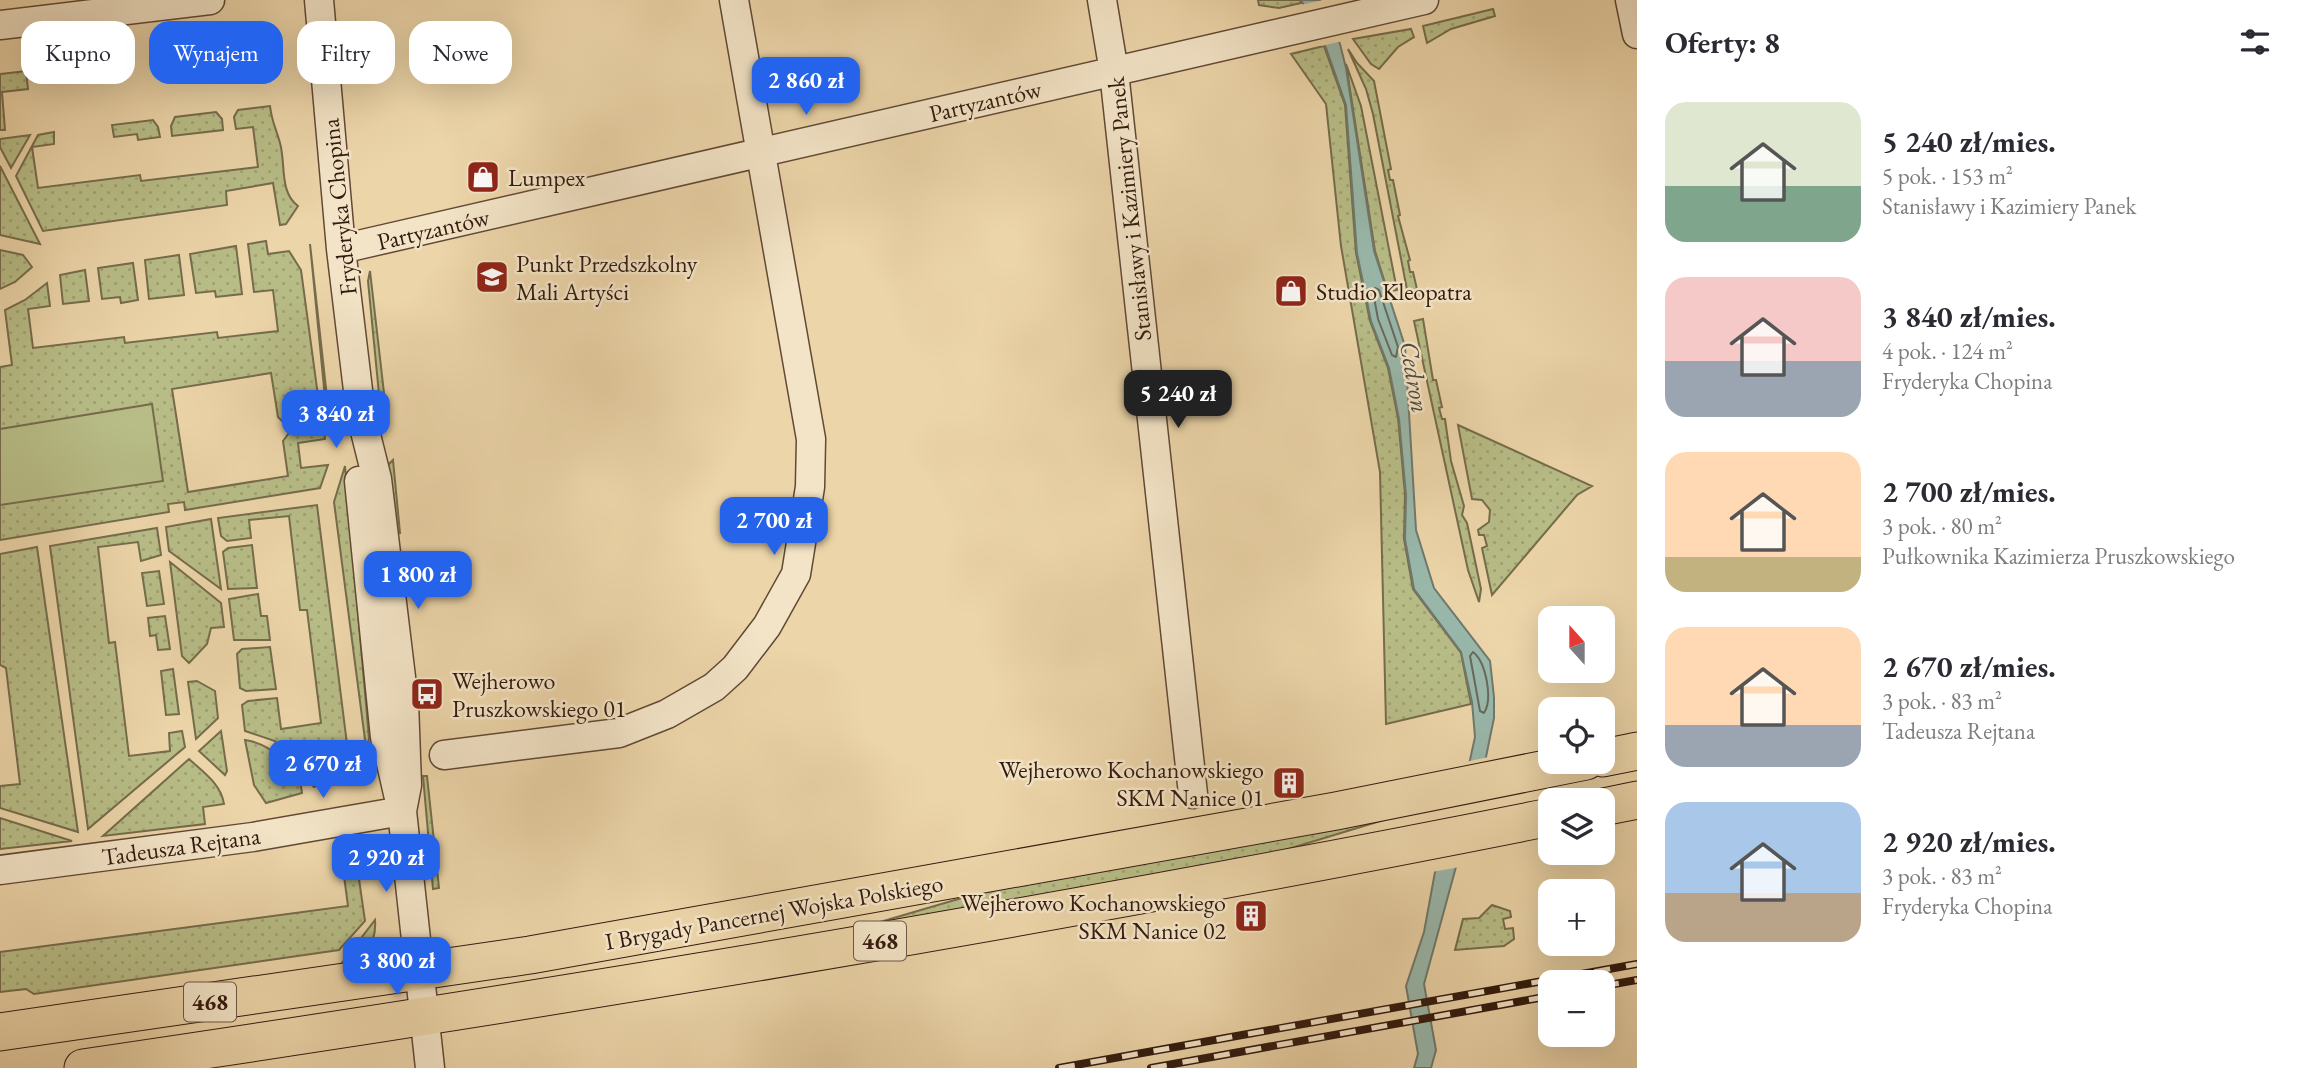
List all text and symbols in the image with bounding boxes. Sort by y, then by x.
chip: Kupno [21,21,135,84]
chip: Wynajem [149,21,283,84]
chip: Filtry [297,21,395,84]
chip: Nowe [409,21,512,84]
text: Oferty: 8 [1665,23,1780,62]
icon: filters [2236,23,2274,61]
pin: 2 860 zł [734,58,878,117]
text: 2 860 zł [768,65,844,95]
street label: Partyzantów [926,73,1045,129]
street label: Stanisławy i Kazimiery Panek [1100,75,1158,343]
street label: Fryderyka Chopina [314,117,364,297]
text: 5 240 zł/mies. [1882,122,2056,161]
icon: home [1721,130,1805,214]
shop icon: Lumpex [464,158,502,196]
text: 5 pok. · 153 m² [1882,161,2013,191]
place label: Lumpex [508,162,586,193]
text: Stanisławy i Kazimiery Panek [1882,191,2136,221]
street label: Partyzantów [374,201,493,257]
place label: Punkt Przedszkolny Mali Artyści [516,248,698,307]
school or university icon: Punkt Przedszkolny Mali Artyści [473,258,511,296]
shop icon: Studio Kleopatra [1272,272,1310,310]
place label: Studio Kleopatra [1316,276,1472,307]
text: 3 840 zł/mies. [1882,297,2056,336]
icon: home [1721,305,1805,389]
text: 4 pok. · 124 m² [1882,336,2013,366]
water label: Cedron [1392,339,1438,415]
text: Fryderyka Chopina [1882,366,2052,396]
pin: 5 240 zł [1106,370,1250,430]
text: 5 240 zł [1140,378,1216,408]
pin: 3 840 zł [264,391,408,450]
text: 3 840 zł [298,398,374,428]
text: 2 700 zł/mies. [1882,472,2056,511]
icon: home [1721,480,1805,564]
pin: 2 700 zł [702,498,846,557]
text: 2 700 zł [736,505,812,535]
text: 3 pok. · 80 m² [1882,511,2002,541]
text: Pułkownika Kazimierza Pruszkowskiego [1882,541,2235,571]
pin: 1 800 zł [346,552,490,611]
text: 1 800 zł [380,559,456,589]
north arrow [1538,606,1615,682]
map controls [1538,606,1615,1047]
text: 2 670 zł/mies. [1882,647,2056,686]
icon: home [1721,655,1805,739]
place label: Wejherowo Pruszkowskiego 01 [452,665,626,724]
bus stop icon: Wejherowo Pruszkowskiego 01 [408,675,446,713]
text: 3 pok. · 83 m² [1882,686,2002,716]
button: locate [1538,697,1615,774]
text: Tadeusza Rejtana [1882,716,2035,746]
pin: 2 670 zł [251,740,395,800]
text: 2 670 zł [285,748,361,778]
place label: Wejherowo Kochanowskiego SKM Nanice 01 [999,754,1264,813]
building icon: Wejherowo Kochanowskiego SKM Nanice 01 [1270,764,1308,802]
button: layers [1538,788,1615,865]
street label: Tadeusza Rejtana [100,819,263,872]
text: 2 920 zł/mies. [1882,822,2056,861]
icon: home [1721,830,1805,914]
pin: 2 920 zł [314,834,458,894]
text: 2 920 zł [348,842,424,872]
text: 3 pok. · 83 m² [1882,861,2002,891]
street label: I Brygady Pancernej Wojska Polskiego [603,867,945,957]
button: + [1538,879,1615,956]
place label: Wejherowo Kochanowskiego SKM Nanice 02 [961,887,1226,946]
text: Fryderyka Chopina [1882,891,2052,921]
building icon: Wejherowo Kochanowskiego SKM Nanice 02 [1232,897,1270,935]
road number: 468 [854,922,906,960]
pin: 3 800 zł [325,937,469,997]
text: 3 800 zł [359,945,435,975]
button: − [1538,970,1615,1047]
road number: 468 [184,982,236,1021]

